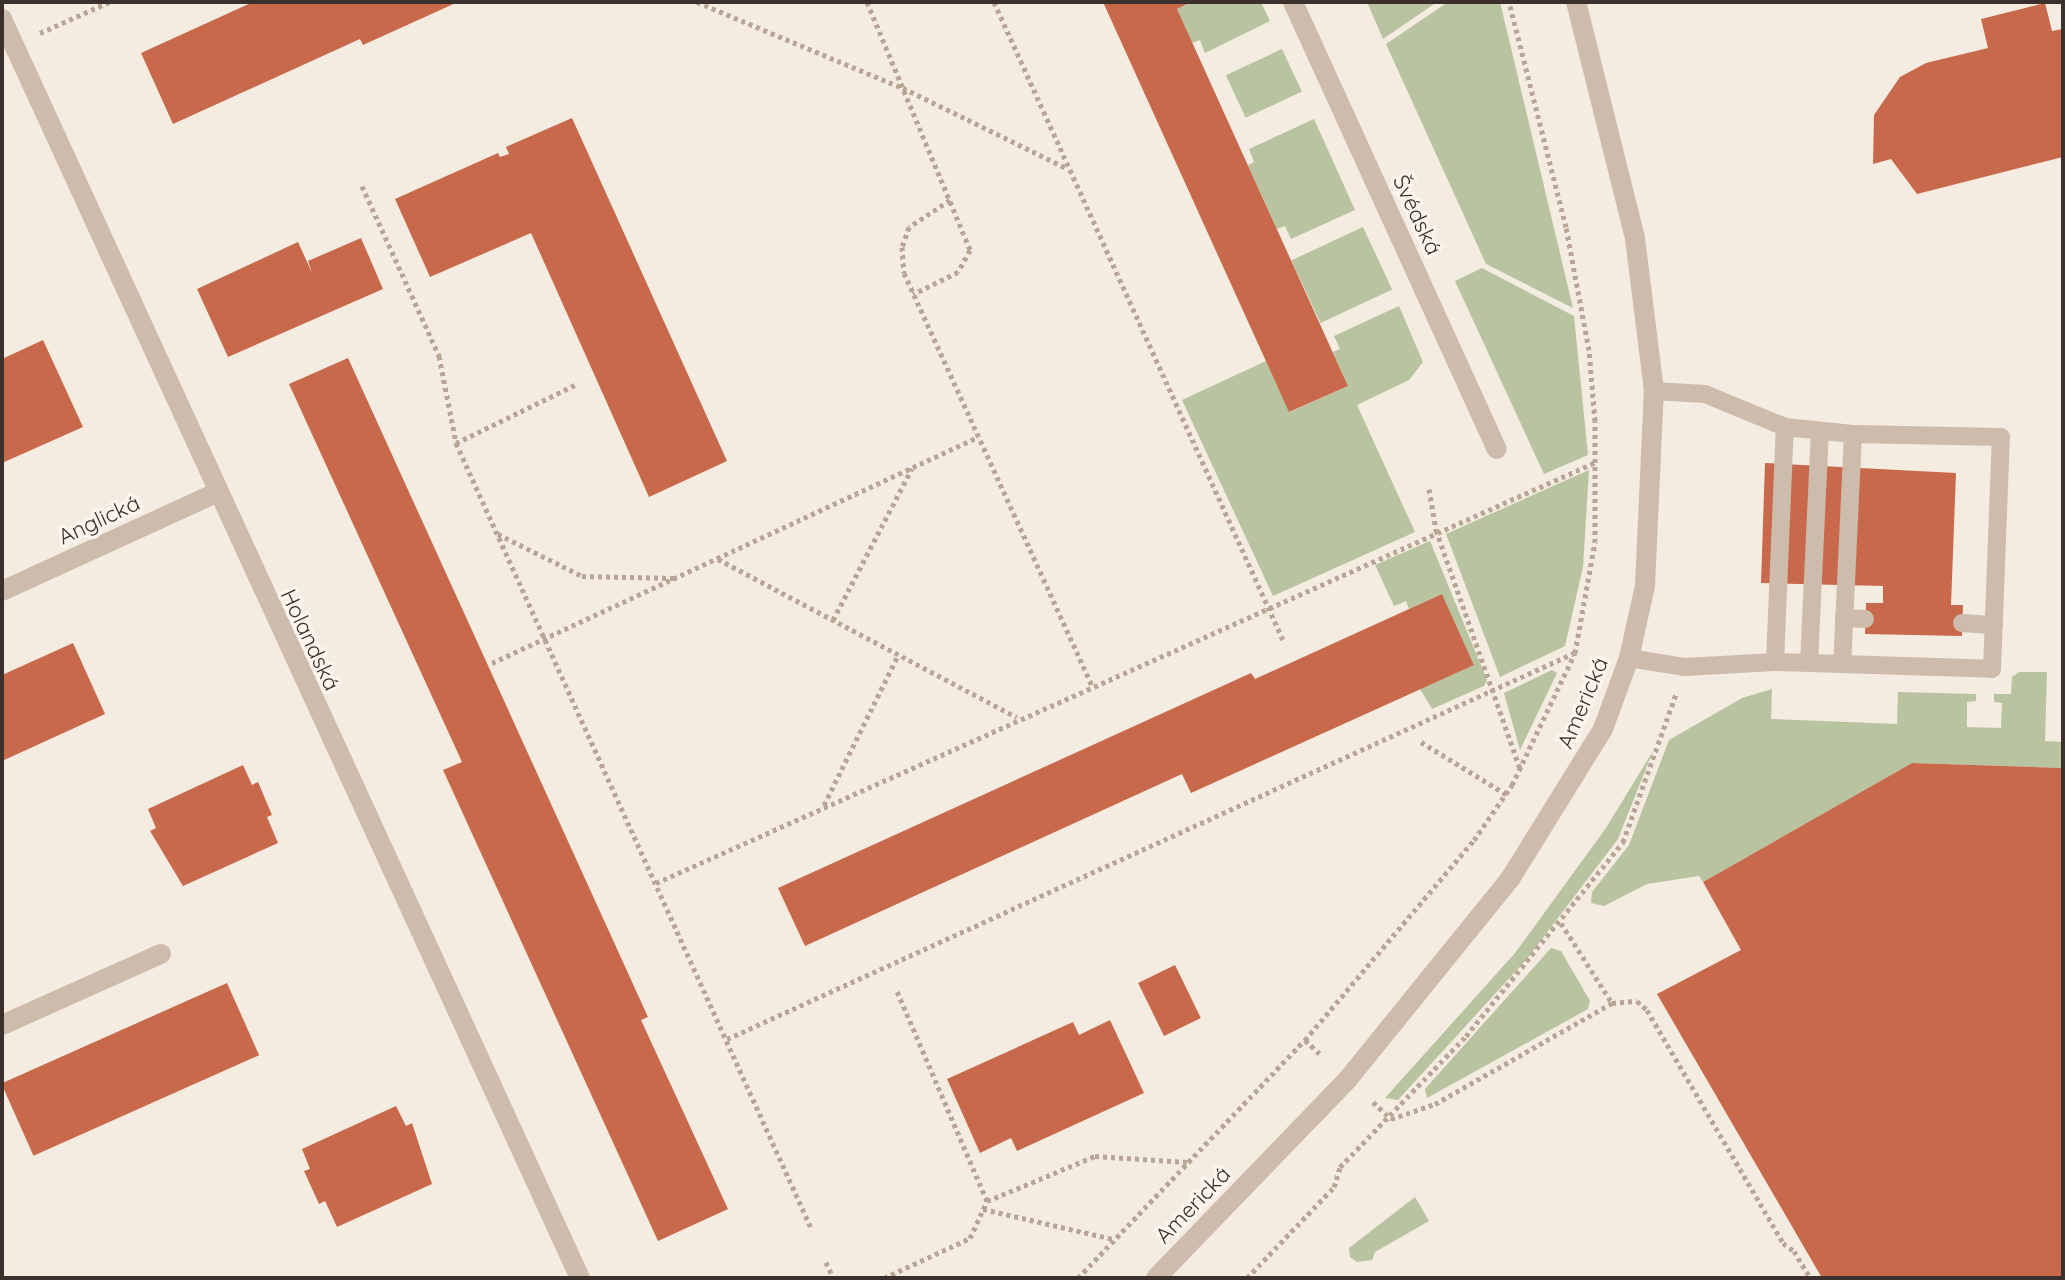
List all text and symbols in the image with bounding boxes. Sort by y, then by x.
street label: Švédská [1387,171,1447,259]
street label: Anglická [54,490,144,550]
street label: Holandská [275,585,345,695]
street label: Americká [1552,654,1614,752]
street label: Americká [1150,1161,1236,1249]

